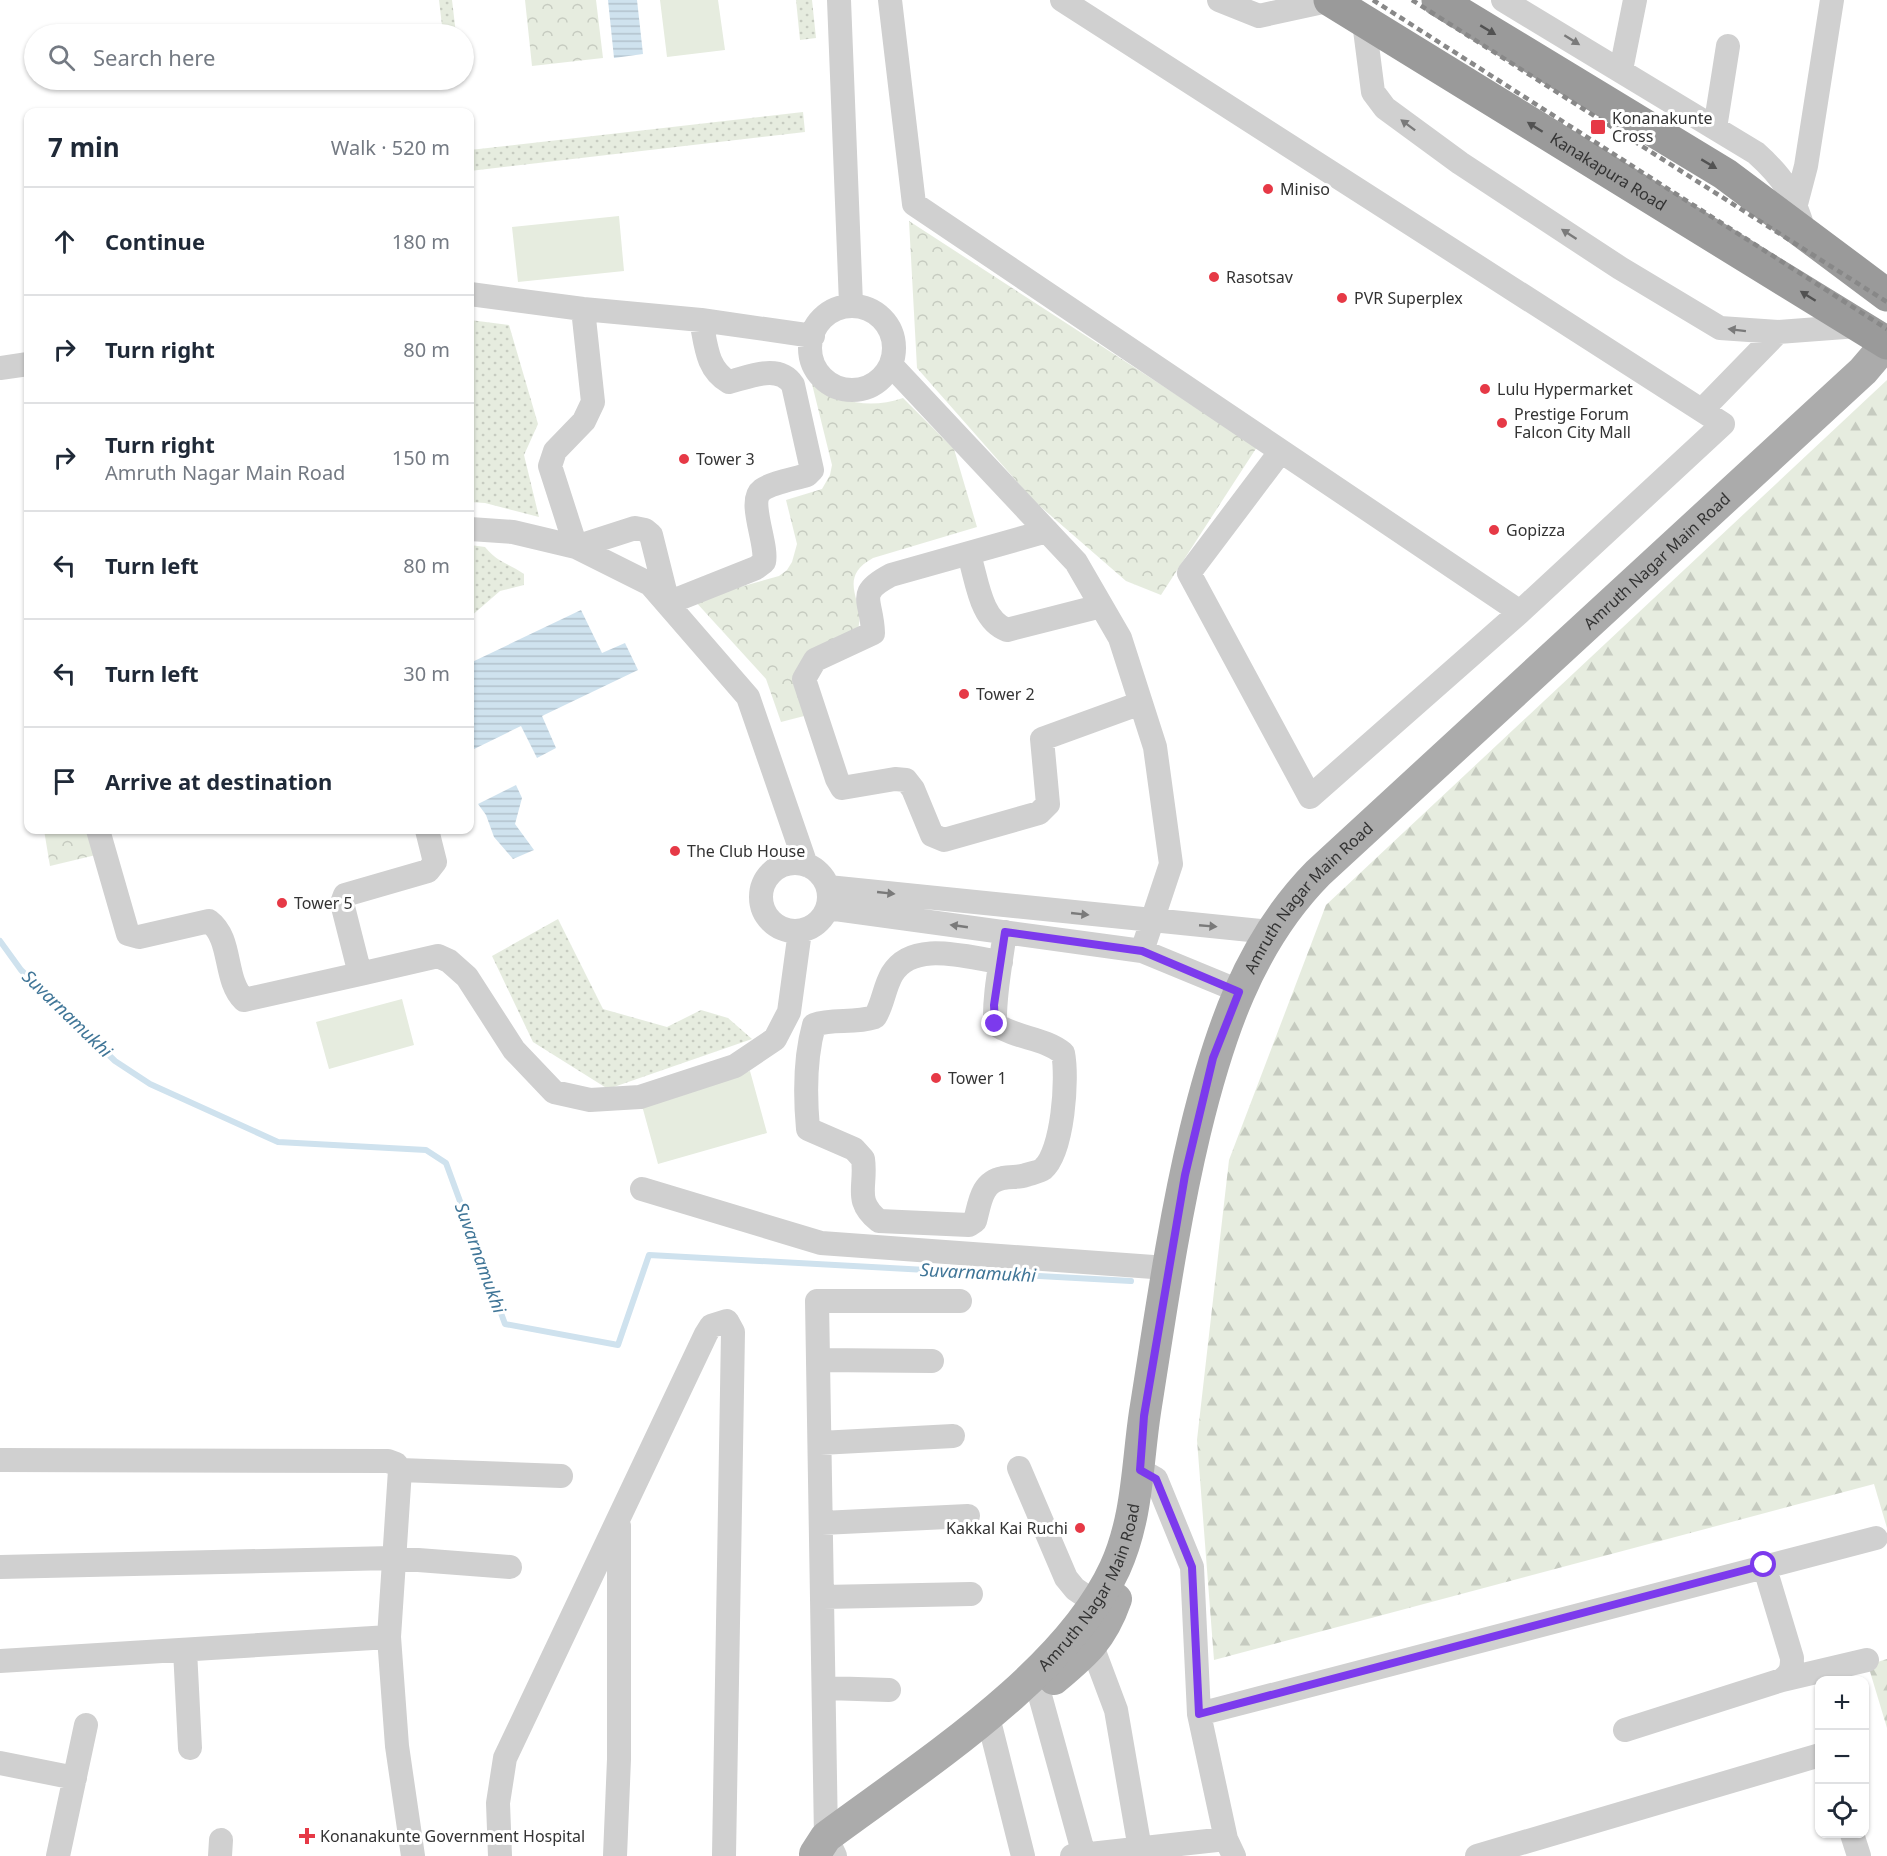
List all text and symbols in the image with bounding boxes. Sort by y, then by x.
search box [24,24,474,90]
one-way arrow [1480,25,1496,36]
one-way arrow [1564,35,1580,46]
icon: search [45,41,78,74]
text: Search here [93,42,215,72]
place label: Konanakunte Cross [1612,107,1712,147]
marker: Konanakunte Cross [1589,118,1607,136]
one-way arrow [1400,119,1415,131]
one-way arrow [1527,122,1543,133]
street label: Kanakapura Road [1546,127,1671,216]
text: 7 min [48,129,120,165]
text: Walk · 520 m [331,134,450,161]
one-way arrow [1701,159,1717,170]
place label: Miniso [1280,178,1330,200]
marker: Miniso [1261,182,1275,196]
icon: ahead [48,225,81,258]
text: Continue [105,226,205,256]
text: 180 m [392,228,450,255]
one-way arrow [1561,229,1577,240]
place label: Rasotsav [1226,266,1294,288]
marker: Rasotsav [1207,270,1221,284]
place label: PVR Superplex [1354,287,1463,309]
one-way arrow [1800,290,1816,301]
marker: PVR Superplex [1335,291,1349,305]
one-way arrow [1727,325,1746,335]
icon: right [48,333,81,366]
text: Turn right [105,334,215,364]
text: 80 m [403,336,450,363]
place label: Lulu Hypermarket [1497,378,1633,400]
marker: Lulu Hypermarket [1478,382,1492,396]
place label: Prestige Forum Falcon City Mall [1514,403,1631,443]
marker: Prestige Forum Falcon City Mall [1495,416,1509,430]
text: Turn right [105,429,215,459]
icon: right [48,441,81,474]
text: 150 m [392,444,450,471]
place label: Tower 3 [696,448,755,470]
marker: Tower 3 [677,452,691,466]
text: Amruth Nagar Main Road [105,459,345,486]
street label: Amruth Nagar Main Road [1578,488,1735,634]
place label: Gopizza [1506,519,1565,541]
marker: Gopizza [1487,523,1501,537]
icon: left [48,549,81,582]
text: Turn left [105,550,199,580]
text: 80 m [403,552,450,579]
icon: left [48,657,81,690]
text: Turn left [105,658,199,688]
text: 30 m [403,660,450,687]
place label: Tower 2 [976,683,1035,705]
marker: Tower 2 [957,687,971,701]
icon: arrive [48,765,81,798]
text: Arrive at destination [105,766,332,796]
street label: Amruth Nagar Main Road [1239,817,1378,977]
place label: The Club House [687,840,805,862]
marker: The Club House [668,844,682,858]
one-way arrow [877,888,896,898]
place label: Tower 5 [294,892,353,914]
marker: Tower 5 [275,896,289,910]
one-way arrow [1070,909,1089,918]
one-way arrow [950,921,969,931]
one-way arrow [1199,921,1218,931]
water label: Suvarnamukhi [18,964,118,1062]
route end [981,1010,1007,1036]
place label: Tower 1 [948,1067,1007,1089]
marker: Tower 1 [929,1071,943,1085]
water label: Suvarnamukhi [450,1199,512,1317]
water label: Suvarnamukhi [919,1257,1037,1287]
street label: Amruth Nagar Main Road [1033,1502,1145,1676]
place label: Kakkal Kai Ruchi [946,1517,1068,1539]
marker: Kakkal Kai Ruchi [1073,1521,1087,1535]
route start [1750,1551,1776,1577]
map controls [1815,1676,1869,1838]
button: + [1815,1676,1869,1730]
button: − [1815,1730,1869,1784]
button: locate [1815,1784,1869,1838]
place label: Konanakunte Government Hospital [320,1825,585,1847]
marker: Konanakunte Government Hospital [298,1827,316,1845]

